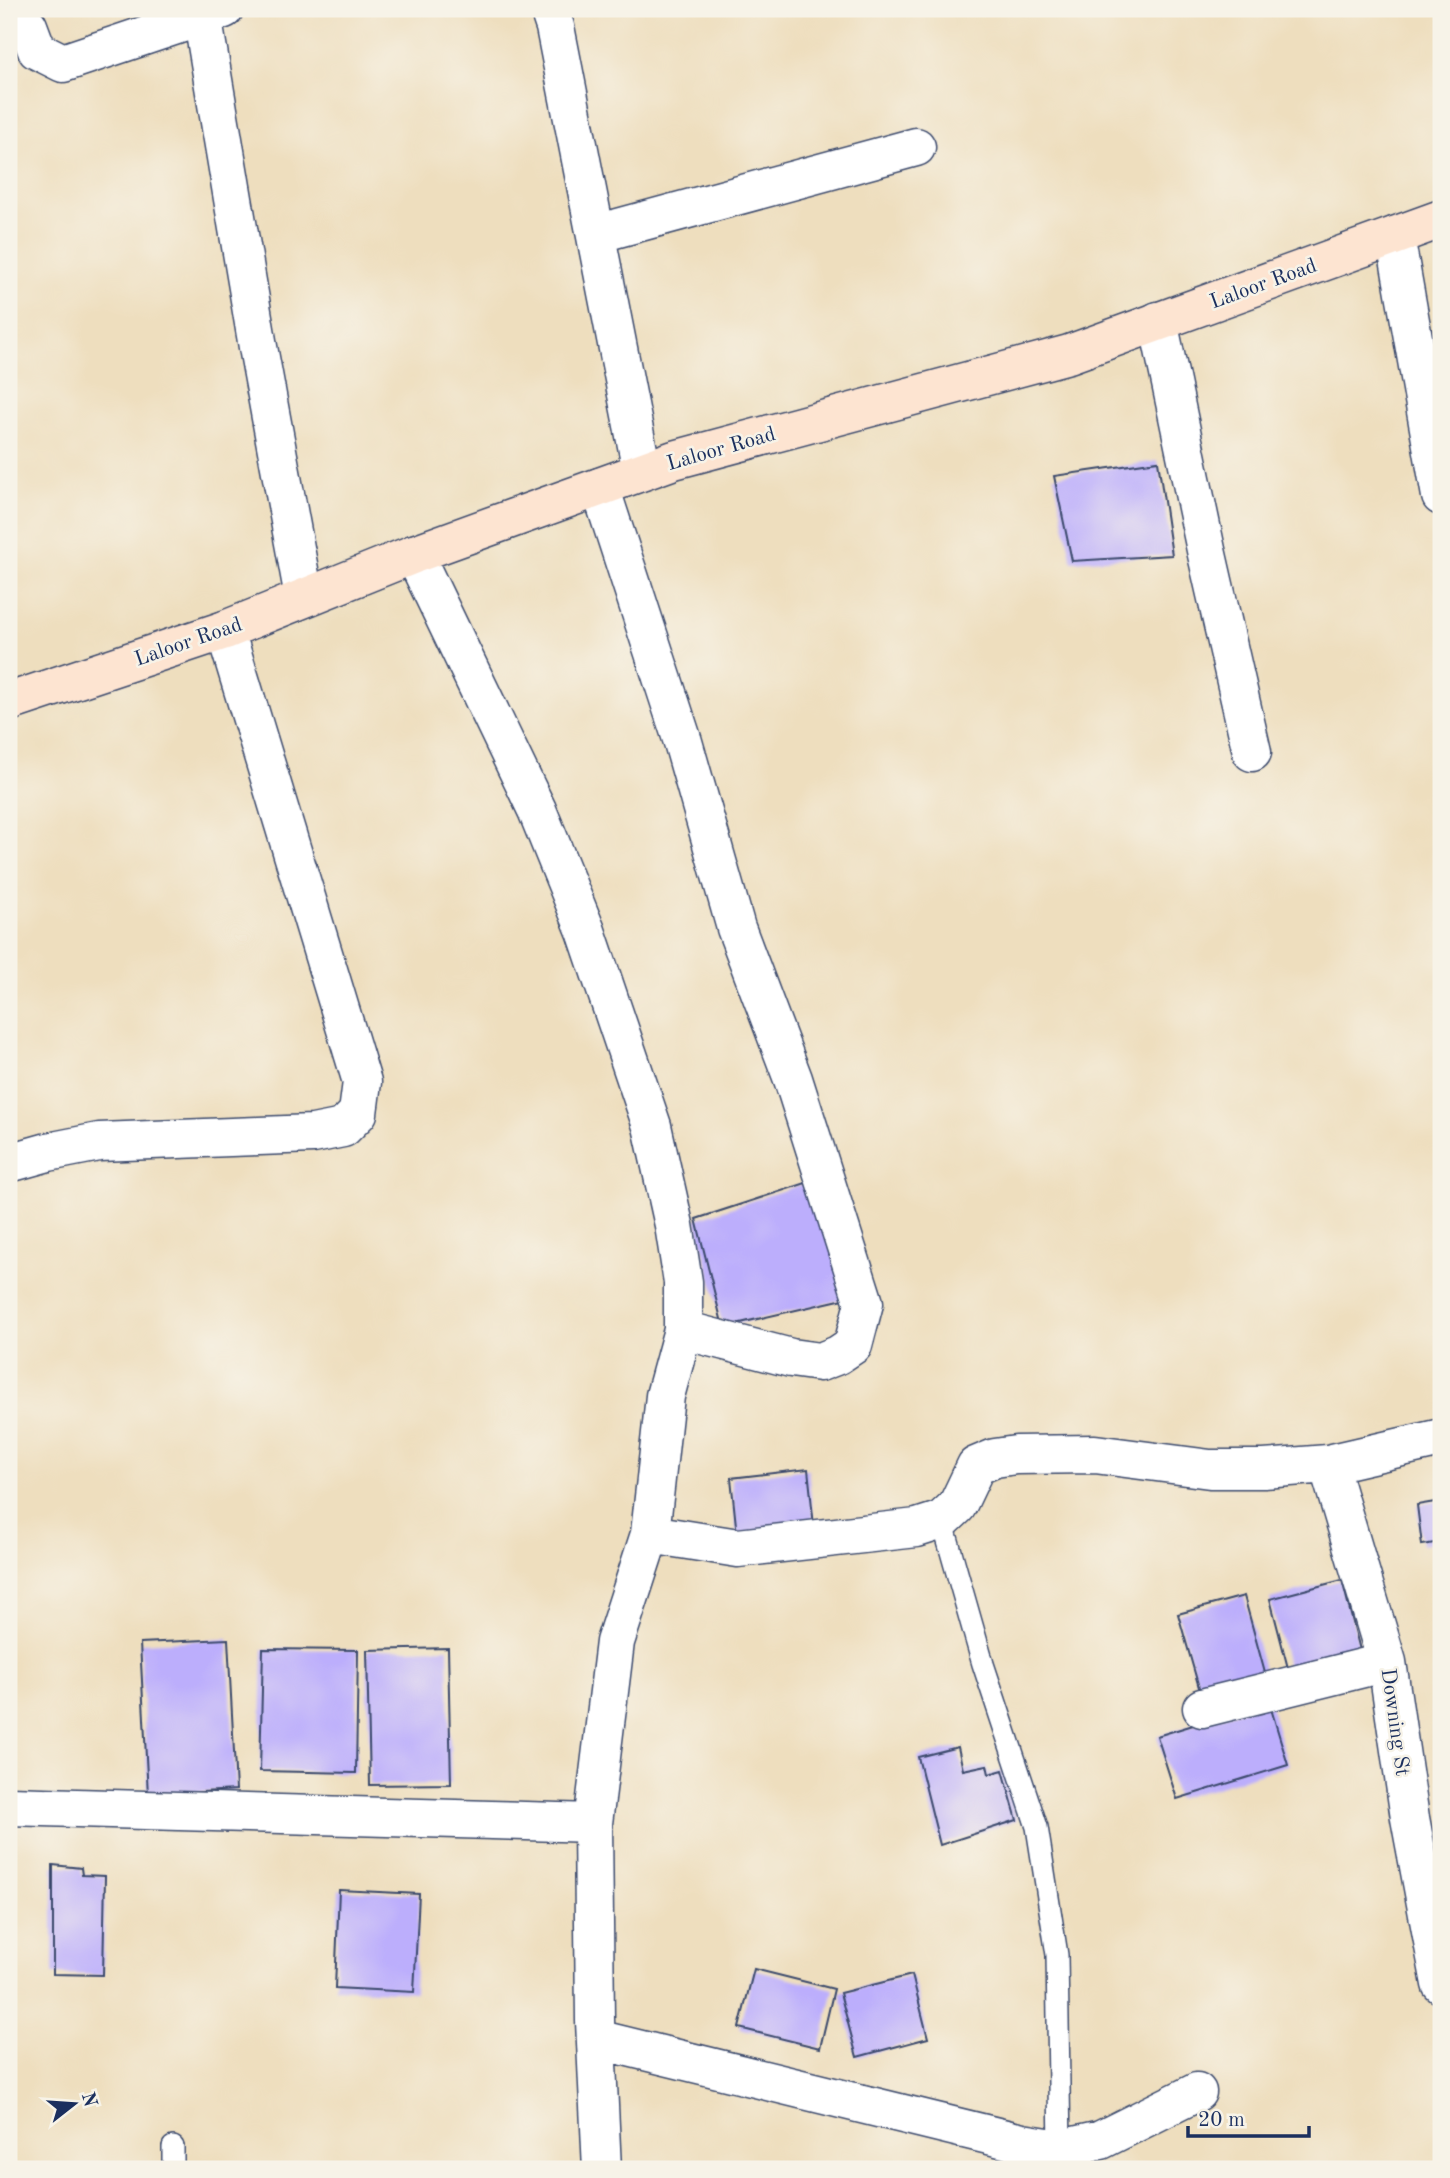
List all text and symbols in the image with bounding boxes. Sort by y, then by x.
street label: Laloor Road [1207,255,1320,313]
street label: Laloor Road [665,424,778,475]
street label: Laloor Road [132,614,245,671]
street label: Downing St [1377,1667,1412,1777]
north arrow [38,2070,108,2140]
text: N [77,2090,99,2110]
scale bar [1188,2094,1308,2138]
text: 20 m [1198,2110,1245,2131]

